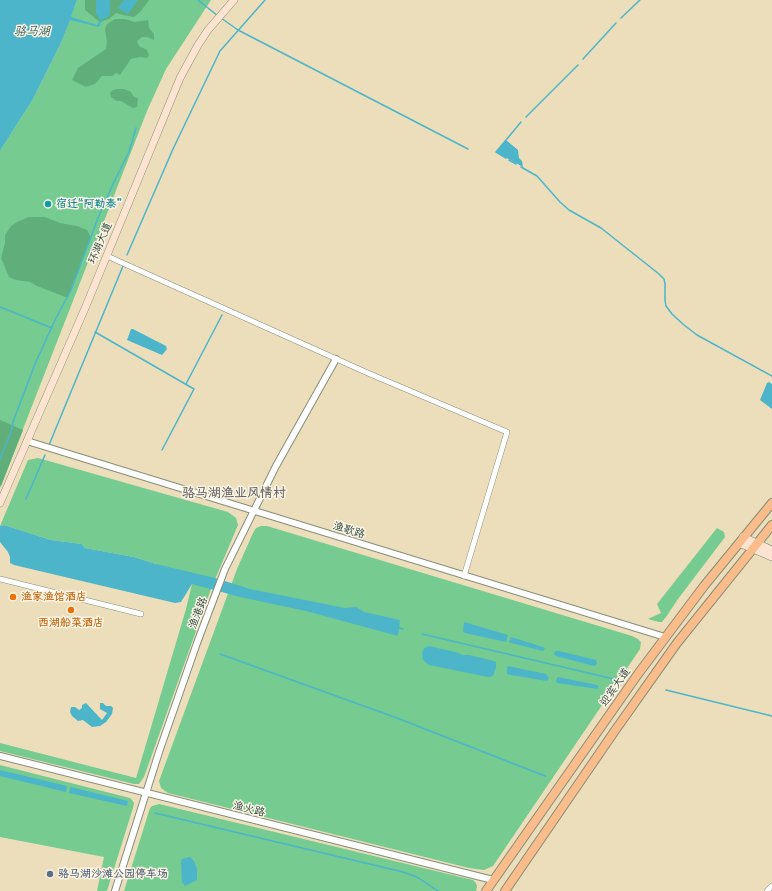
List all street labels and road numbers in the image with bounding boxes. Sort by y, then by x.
street label: 环湖大道 [85,220,115,266]
street label: 渔歌路 [331,519,367,541]
street label: 渔港路 [186,595,210,631]
street label: 迎宾大道 [597,665,633,709]
street label: 渔火路 [231,799,267,819]

